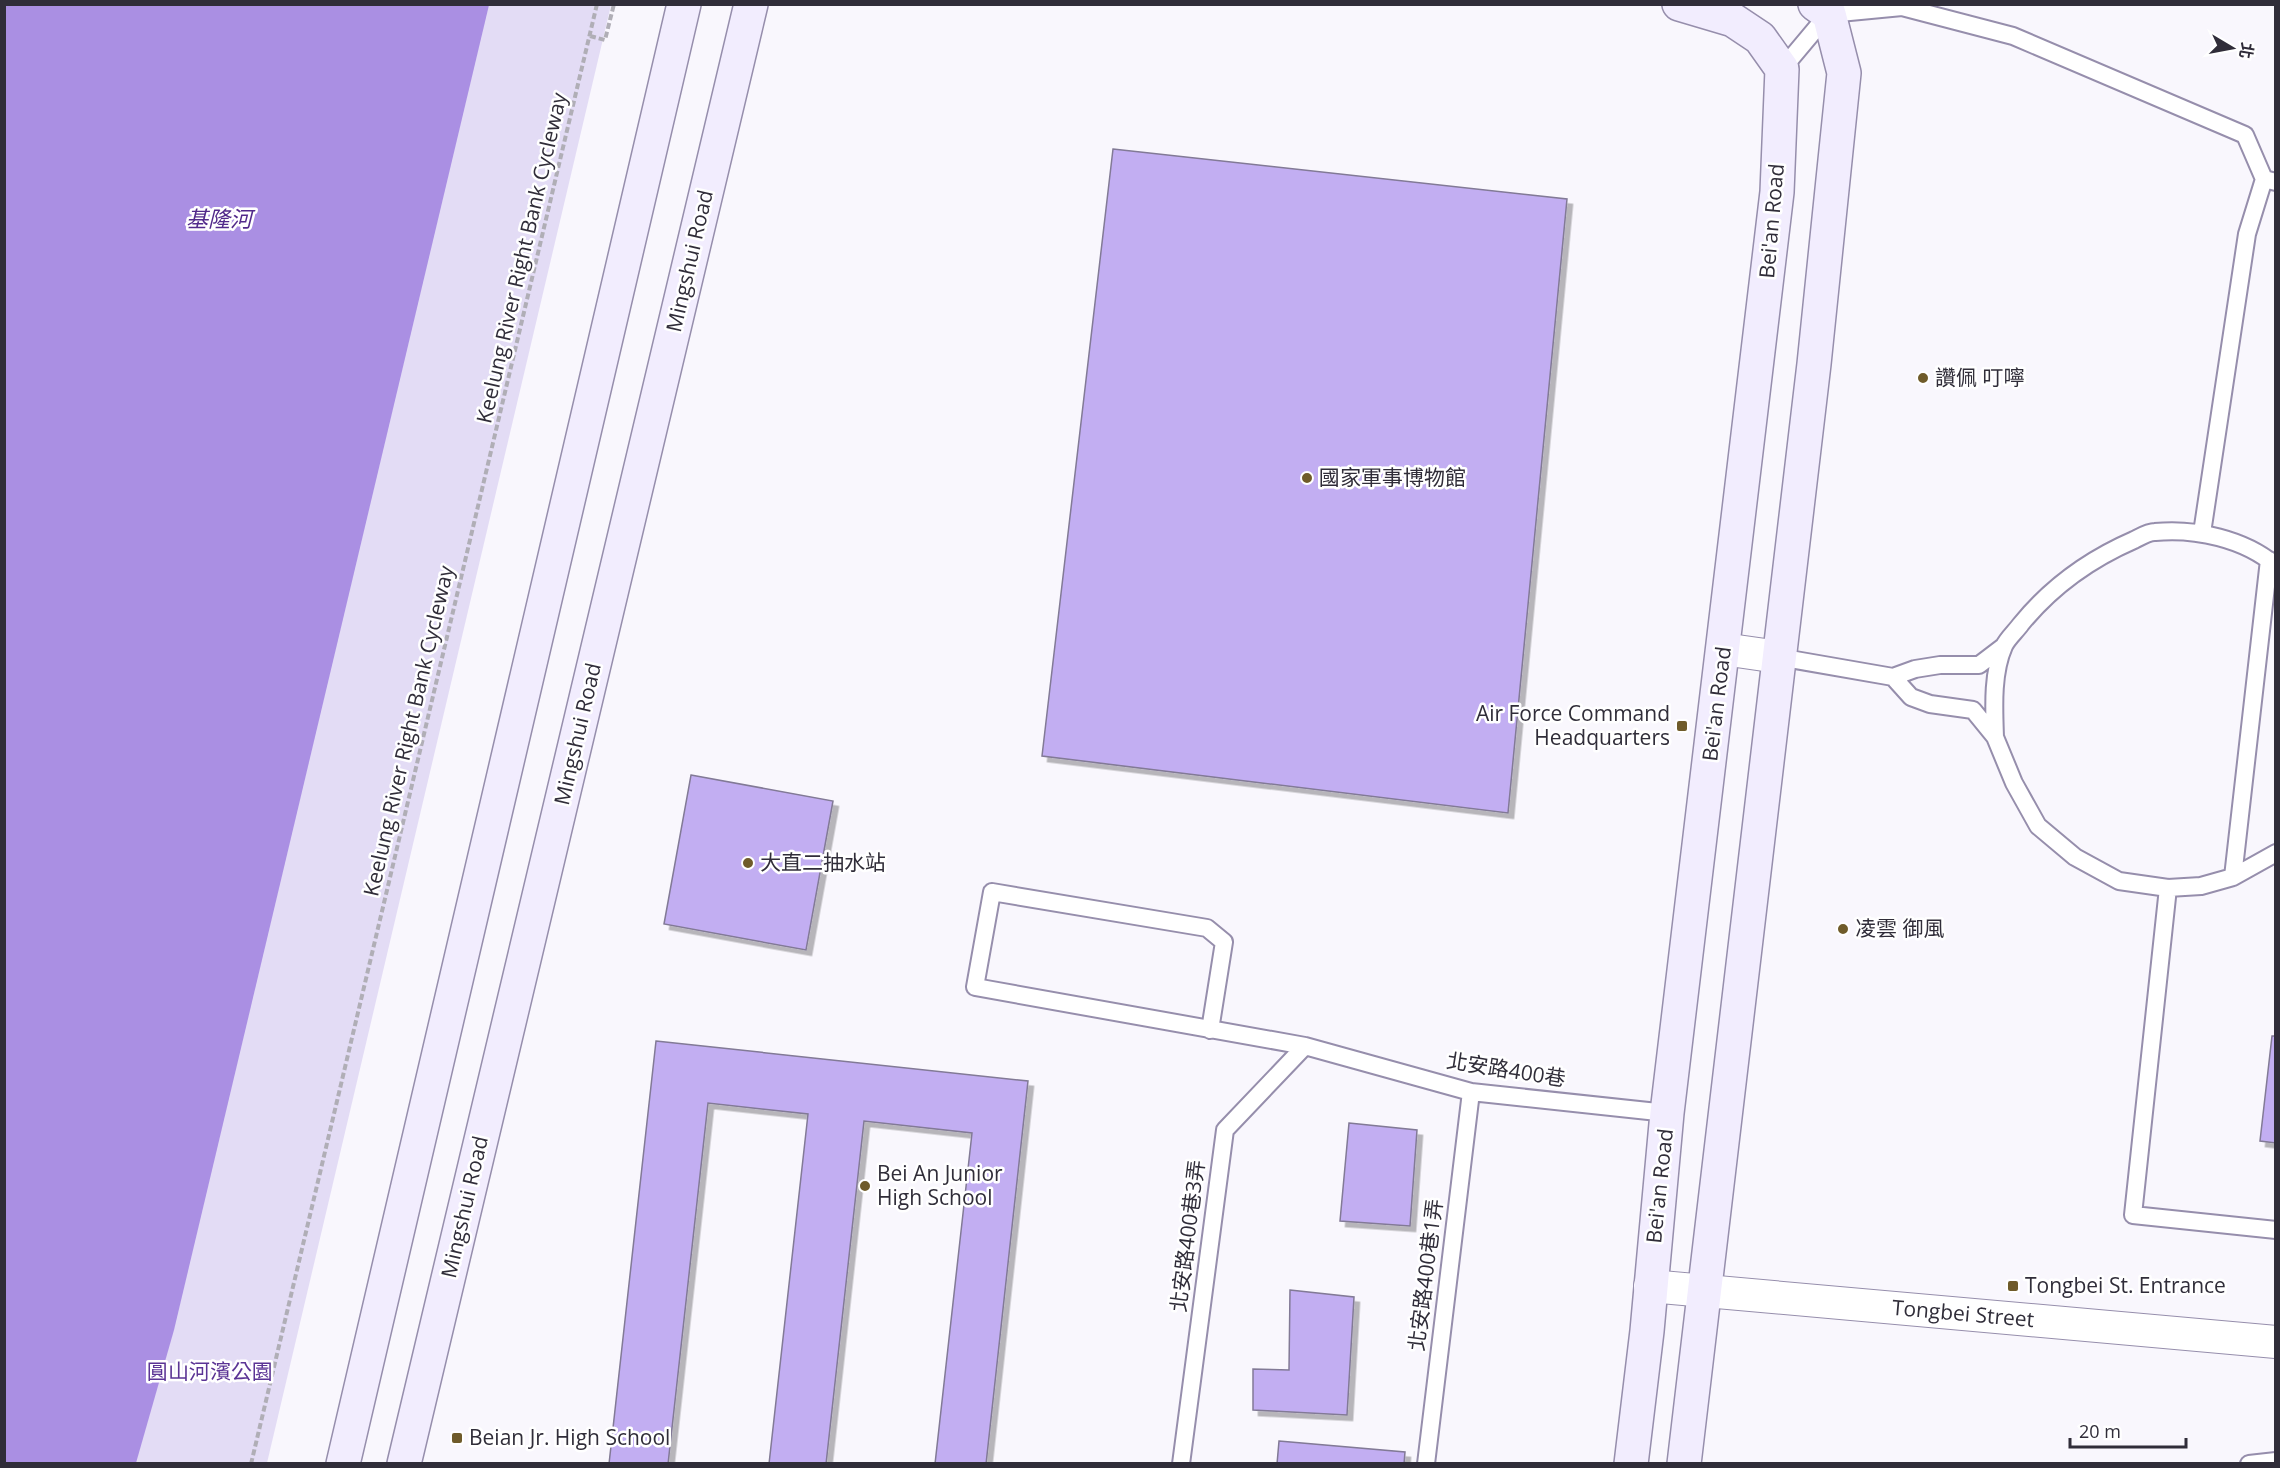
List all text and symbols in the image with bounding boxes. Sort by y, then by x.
north arrow [2202,18,2262,78]
text: 北 [2235,41,2259,60]
street label: Keelung River Right Bank Cycleway [469,89,573,426]
street label: Bei'an Road [1752,162,1790,280]
street label: Mingshui Road [659,187,719,335]
water label: 基隆河 [186,203,256,233]
place label: 讚佩 叮嚀 [1935,363,2024,391]
marker: 讚佩 叮嚀 [1916,371,1930,385]
place label: 國家軍事博物館 [1319,463,1466,491]
marker: 國家軍事博物館 [1300,471,1314,485]
street label: Keelung River Right Bank Cycleway [356,562,460,899]
street label: Bei'an Road [1695,645,1737,763]
street label: Mingshui Road [547,660,607,808]
place label: Air Force Command Headquarters [1476,699,1670,751]
marker: Air Force Command Headquarters [1675,719,1689,733]
place label: 大直二抽水站 [760,848,886,876]
marker: 大直二抽水站 [741,856,755,870]
place label: 凌雲 御風 [1855,914,1944,942]
marker: 凌雲 御風 [1836,922,1850,936]
street label: 北安路400巷 [1445,1046,1568,1092]
street label: Bei'an Road [1639,1127,1679,1245]
street label: Mingshui Road [434,1133,494,1281]
street label: 北安路400巷3弄 [1164,1158,1210,1314]
place label: Bei An Junior High School [877,1159,1003,1211]
marker: Bei An Junior High School [858,1179,872,1193]
street label: 北安路400巷1弄 [1402,1197,1448,1353]
place label: Tongbei St. Entrance [2025,1271,2226,1299]
marker: Tongbei St. Entrance [2006,1279,2020,1293]
street label: Tongbei Street [1891,1293,2035,1333]
park label: 圓山河濱公園 [147,1357,273,1385]
scale bar [2070,1411,2186,1449]
text: 20 m [2079,1419,2121,1443]
place label: Beian Jr. High School [469,1423,670,1451]
marker: Beian Jr. High School [450,1431,464,1445]

